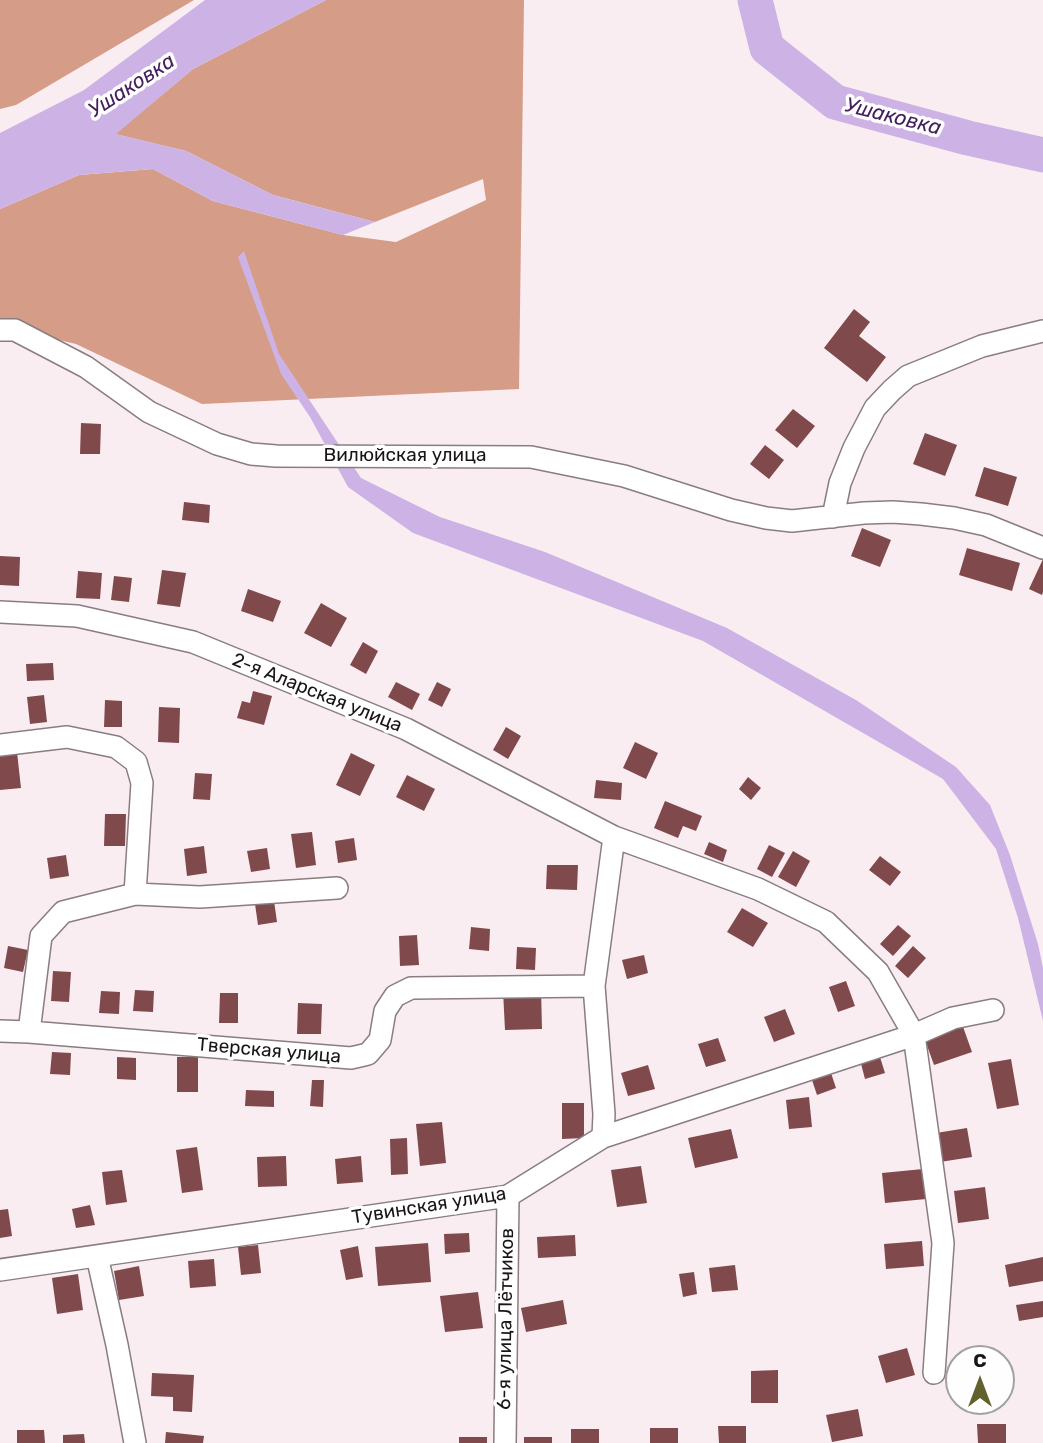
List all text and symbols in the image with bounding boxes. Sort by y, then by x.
water label: Ушаковка [84,49,180,123]
water label: Ушаковка [842,93,944,141]
street label: Вилюйская улица [324,445,486,467]
street label: 2-я Аларская улица [229,648,405,738]
street label: Тверская улица [196,1033,342,1069]
street label: Тувинская улица [350,1183,508,1229]
street label: 6-я улица Лётчиков [493,1228,519,1410]
north arrow [945,1345,1015,1415]
text: С [973,1349,987,1372]

